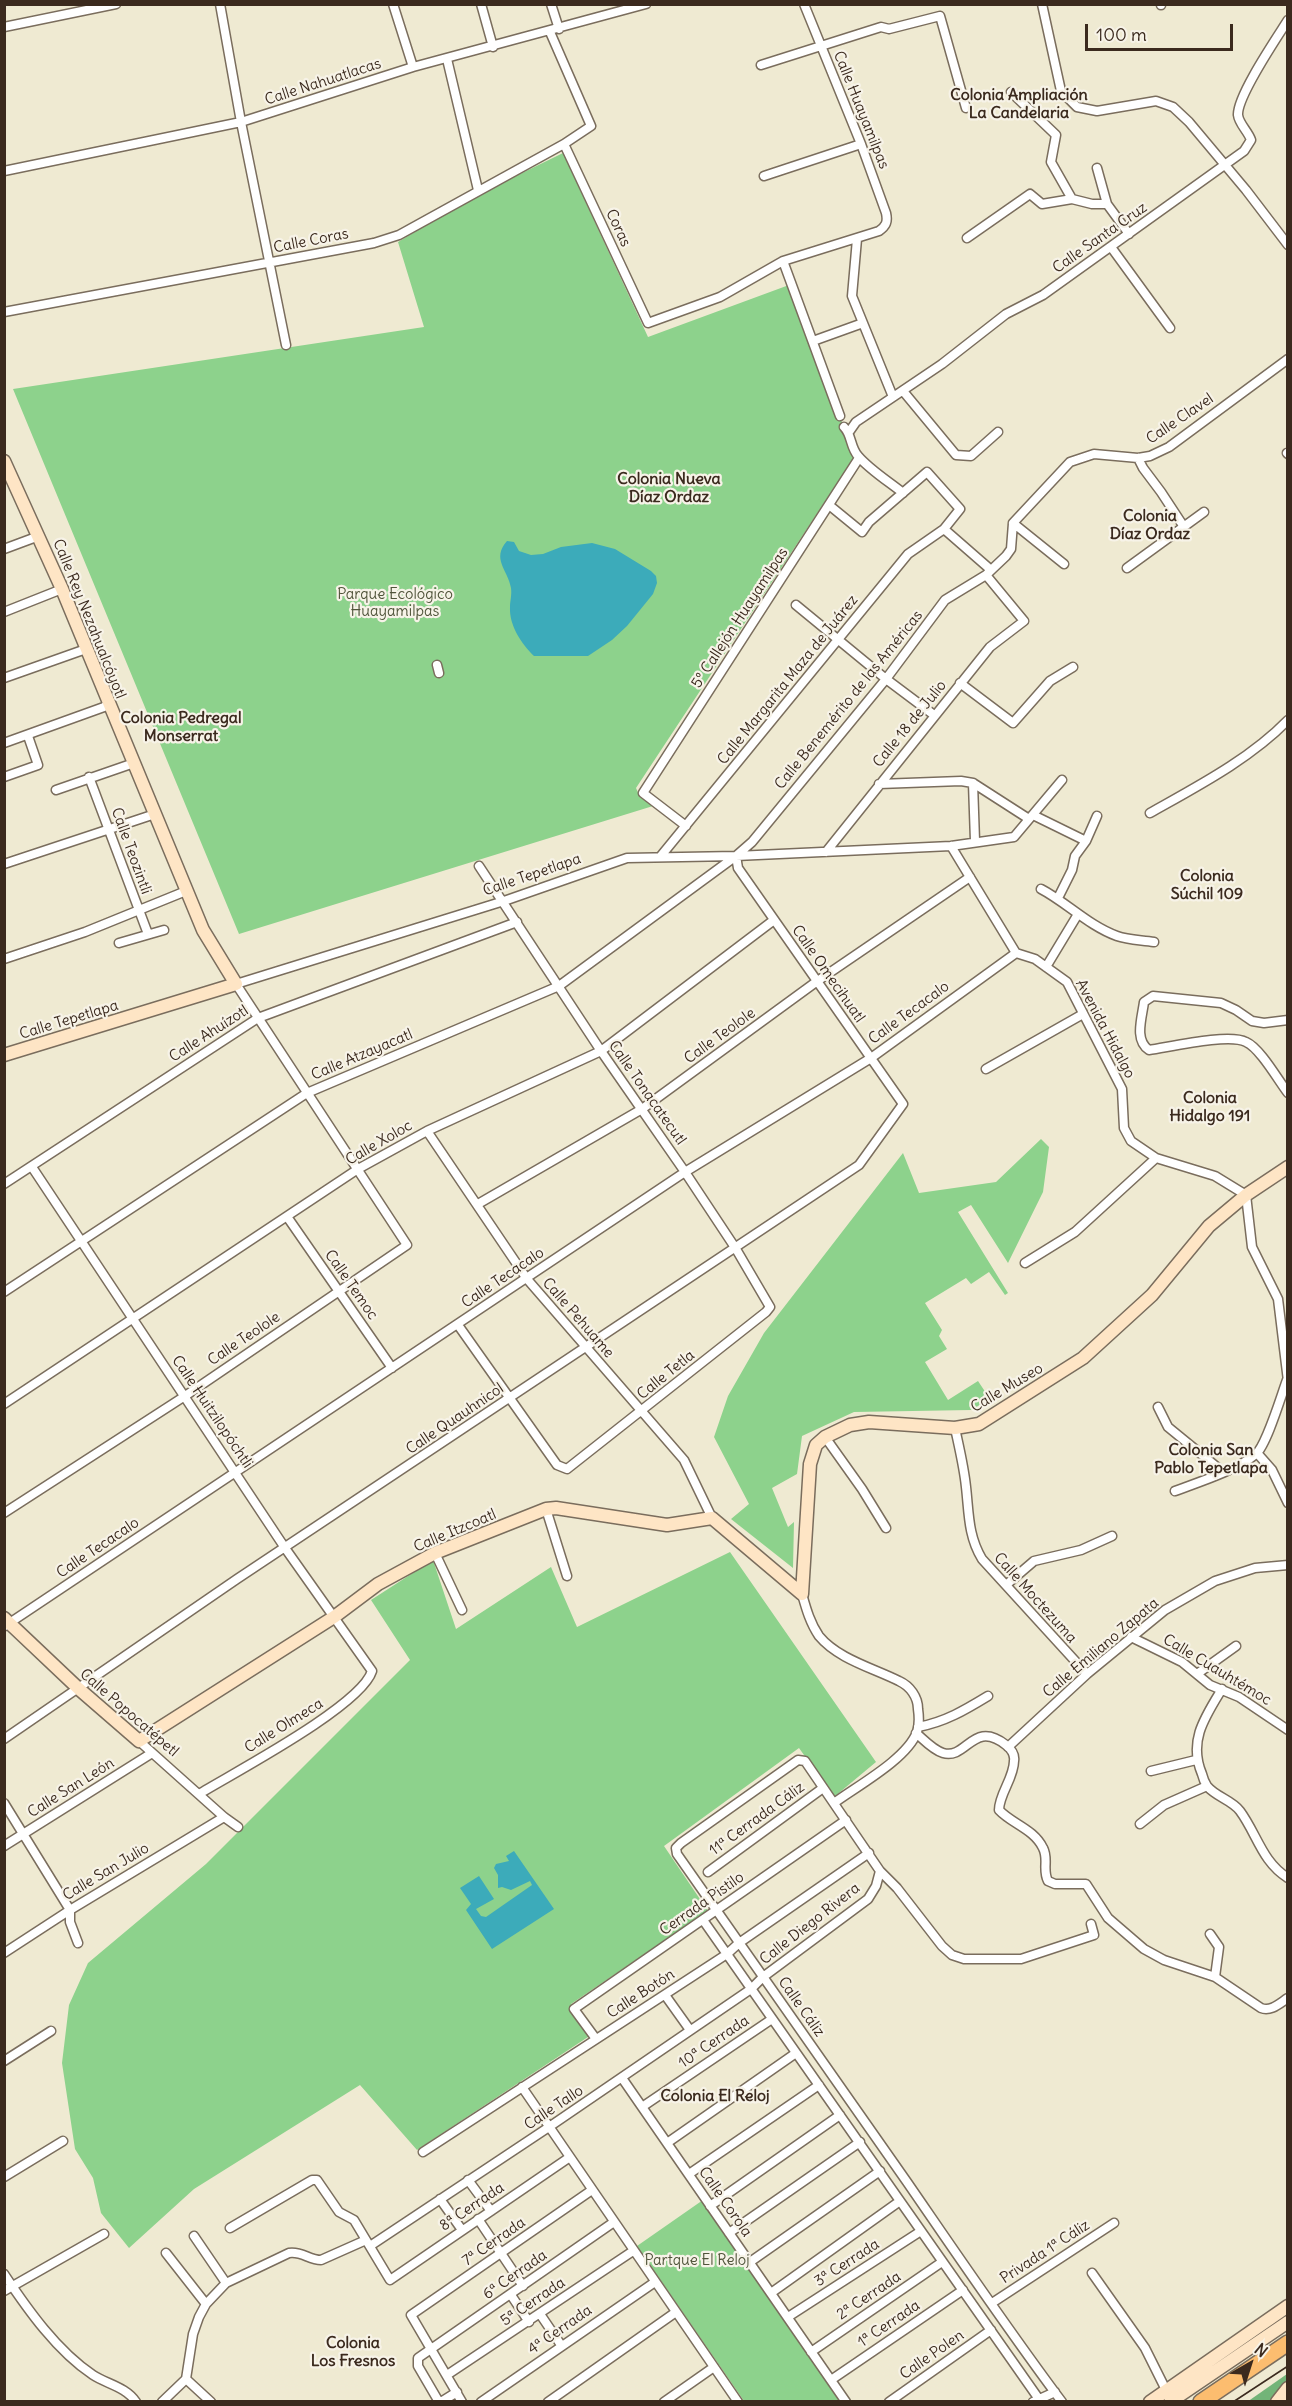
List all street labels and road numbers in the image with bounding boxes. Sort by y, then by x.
street label: Calle Huayamilpas [829,48,893,172]
street label: Calle Nahuatlacas [263,55,383,109]
street label: Calle Santa Cruz [1049,199,1151,277]
street label: Coras [601,206,635,250]
street label: Calle Coras [272,225,350,257]
street label: Calle Clavel [1143,390,1217,448]
street label: Calle Rey Nezahualcóyotl [49,537,129,701]
street label: 5º Callejón Huayamilpas [688,545,792,691]
street label: Calle Margarita Maza de Juárez [714,592,862,768]
street label: Calle Benemérito de las Américas [771,607,927,793]
street label: Calle 18 de Julio [869,677,951,771]
street label: Calle Teozintli [107,805,155,897]
street label: Calle Tepetlapa [481,850,583,900]
street label: Calle Omecihuatl [788,922,868,1026]
street label: Avenida Hidalgo [1071,976,1139,1082]
street label: Calle Tecacalo [865,978,953,1048]
street label: Calle Tepetlapa [17,996,121,1044]
street label: Calle Ahuízotl [166,1002,252,1066]
street label: Calle Teolole [681,1004,759,1068]
street label: Calle Atzayacatl [309,1026,415,1084]
street label: Calle Tonacatecutl [604,1037,690,1149]
street label: Calle Xoloc [343,1117,415,1169]
street label: Calle Tecacalo [458,1244,548,1312]
street label: Calle Temoc [320,1247,382,1323]
street label: Calle Pehuame [538,1274,618,1362]
street label: Calle Teolole [204,1308,284,1370]
street label: Calle Tetla [634,1346,698,1404]
street label: Calle Huitzilopóchtli [168,1352,256,1472]
street label: Calle Museo [968,1359,1046,1417]
street label: Calle Quauhnicol [403,1380,507,1458]
street label: Calle Itzcoatl [411,1506,499,1556]
street label: Calle Tecacalo [53,1514,143,1582]
street label: Calle Moctezuma [990,1549,1080,1647]
street label: Calle Emiliano Zapata [1039,1594,1163,1702]
street label: Calle Cuauhtémoc [1160,1631,1274,1709]
street label: Calle Popocatépetl [76,1665,182,1761]
street label: Calle Olmeca [242,1695,326,1757]
street label: Calle San León [24,1754,118,1822]
street label: 11ª Cerrada Cáliz [706,1779,808,1859]
street label: Calle San Julio [60,1839,152,1905]
street label: Cerrada Pistilo [656,1868,748,1940]
street label: Calle Diego Rivera [756,1879,864,1969]
street label: Calle Botón [604,1965,678,2023]
street label: Calle Cáliz [774,1974,828,2040]
street label: 10ª Cerrada [675,2012,753,2072]
street label: Calle Tallo [521,2082,587,2134]
street label: Calle Corola [694,2164,756,2240]
street label: 8ª Cerrada [436,2179,508,2235]
street label: 7ª Cerrada [459,2214,529,2270]
street label: Privada 1ª Cáliz [997,2216,1093,2288]
street label: 3ª Cerrada [811,2235,883,2291]
street label: 6ª Cerrada [480,2246,550,2304]
street label: 2ª Cerrada [834,2268,904,2324]
street label: 5ª Cerrada [497,2274,569,2330]
street label: 1ª Cerrada [854,2297,924,2351]
street label: 4ª Cerrada [525,2301,595,2359]
street label: Calle Polen [897,2326,967,2384]

